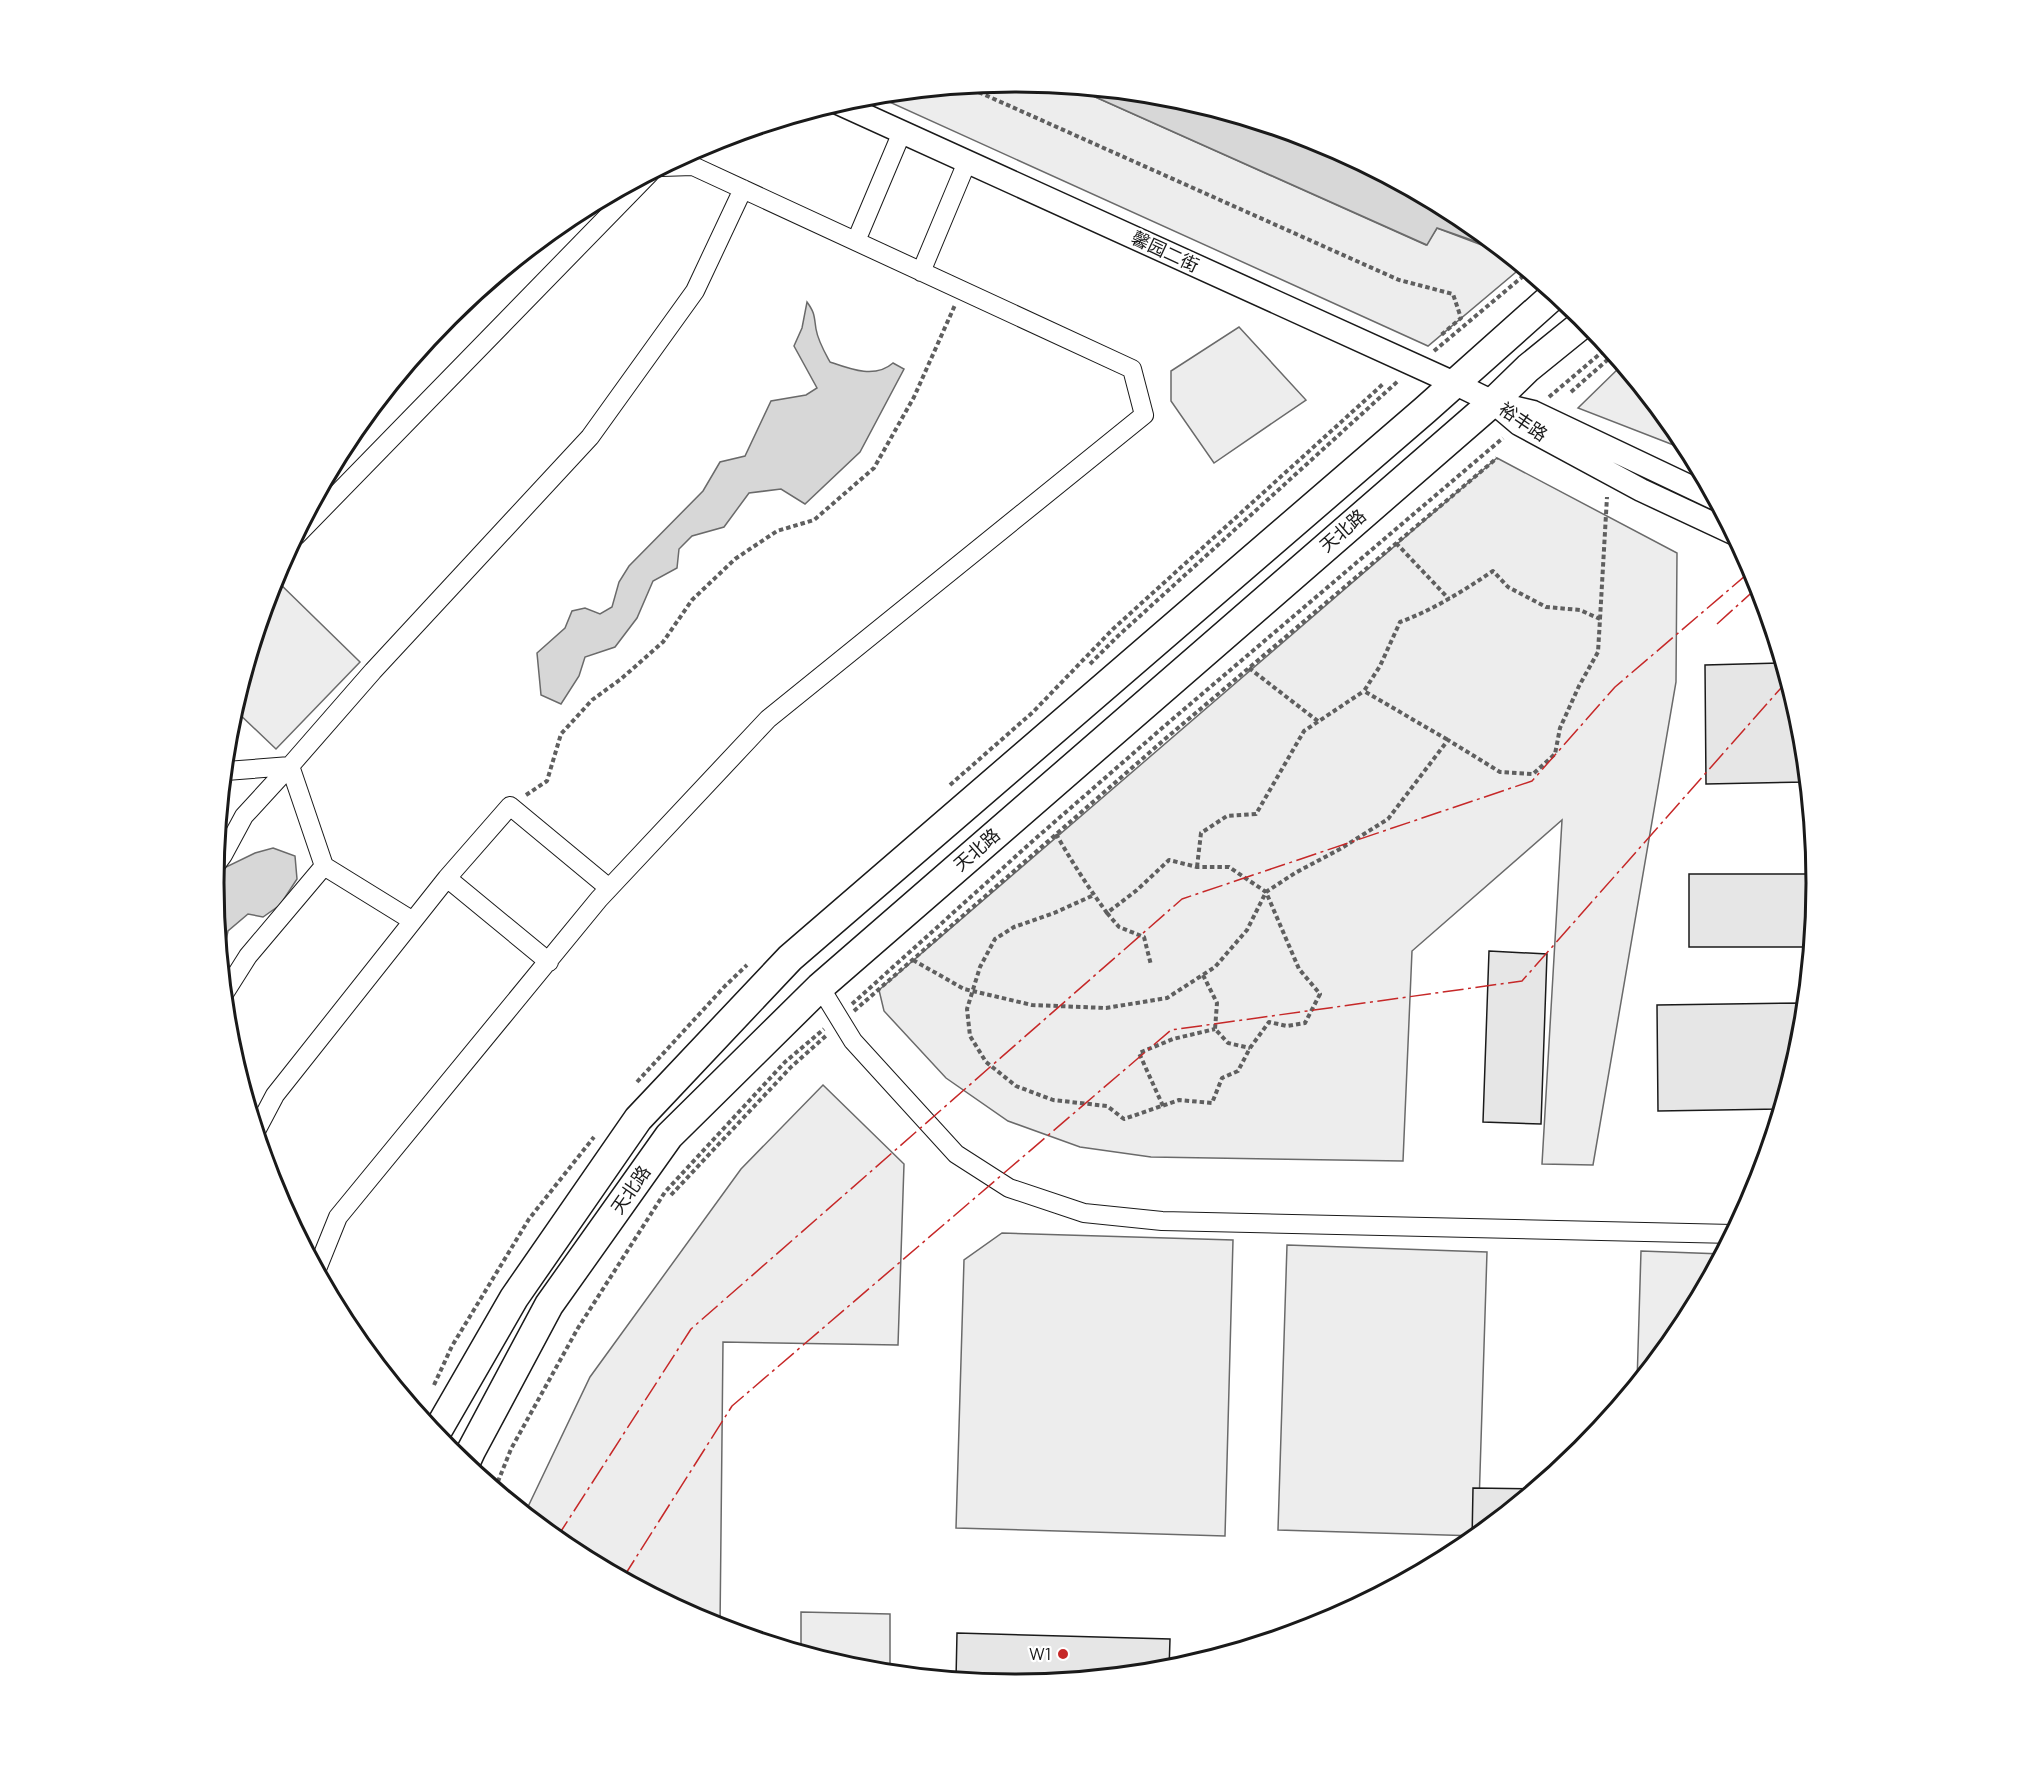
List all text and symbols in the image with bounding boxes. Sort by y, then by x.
street label: 馨园二街 [1128,226,1203,276]
street label: 裕丰路 [1495,397,1552,445]
street label: 天北路 [1315,504,1370,556]
street label: 天北路 [949,823,1004,875]
street label: 天北路 [606,1161,655,1218]
place label: W1 [1029,1642,1051,1664]
marker: W1 [1056,1647,1070,1661]

